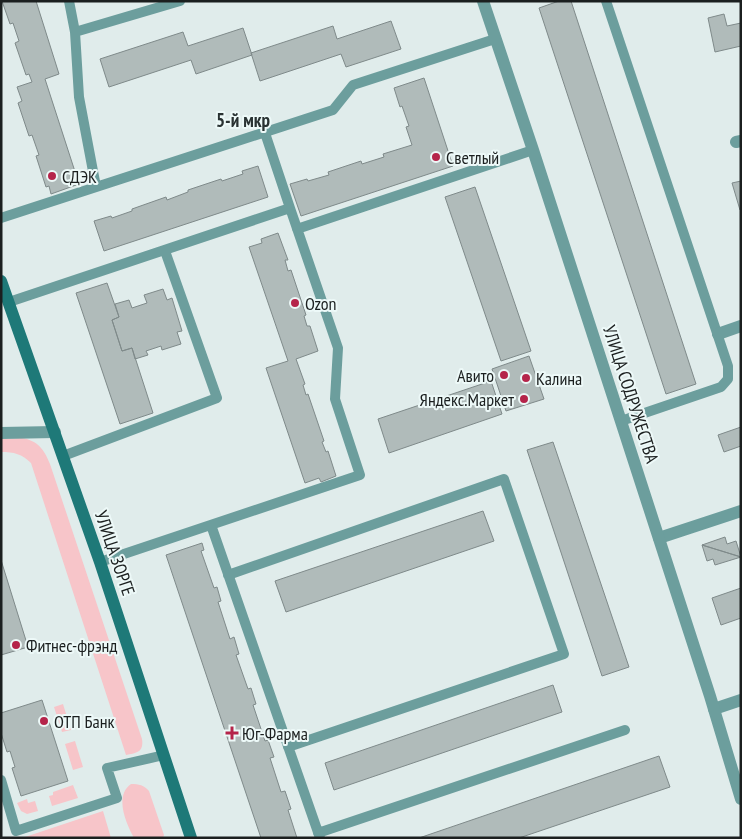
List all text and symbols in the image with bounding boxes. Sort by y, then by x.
district label: 5-й мкр [216,108,271,132]
place label: Светлый [446,146,499,169]
marker: Светлый [430,151,442,163]
place label: СДЭК [62,165,97,188]
marker: СДЭК [46,170,58,182]
place label: Ozon [305,292,337,315]
marker: Ozon [289,297,301,309]
street label: УЛИЦА СОДРУЖЕСТВА [598,322,664,466]
place label: Авито [457,364,494,387]
place label: Калина [536,367,582,390]
marker: Авито [498,369,510,381]
marker: Калина [520,372,532,384]
place label: Яндекс.Маркет [420,388,514,411]
marker: Яндекс.Маркет [518,393,530,405]
street label: УЛИЦА ЗОРГЕ [90,507,140,599]
place label: Фитнес-фрэнд [26,634,117,657]
marker: Фитнес-фрэнд [10,639,22,651]
place label: ОТП Банк [54,710,115,733]
marker: ОТП Банк [38,715,50,727]
place label: Юг-Фарма [242,722,308,745]
marker: Юг-Фарма [226,727,238,739]

